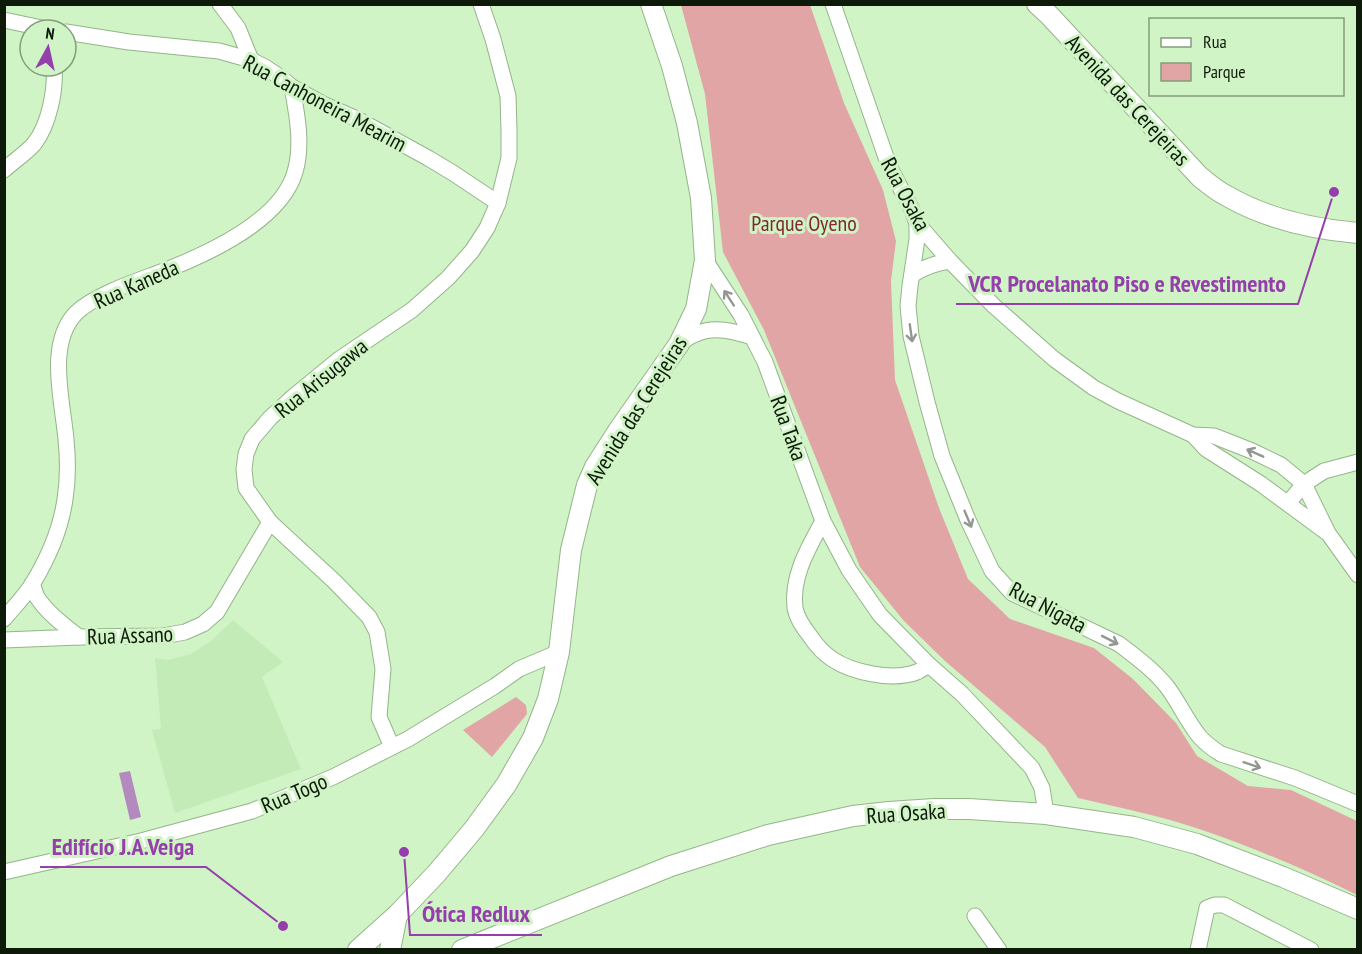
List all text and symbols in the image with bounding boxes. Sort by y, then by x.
north arrow [18,18,78,78]
legend [1149,18,1344,96]
text: N [44,23,56,44]
street label: Avenida das Cerejeiras [1060,28,1196,172]
text: Rua [1203,30,1227,53]
street label: Rua Canhoneira Mearim [238,48,412,158]
text: Parque [1203,60,1246,83]
street label: Rua Osaka [875,152,937,236]
park label: Parque Oyeno [751,209,857,237]
street label: Rua Kaneda [89,253,183,315]
callout: VCR Procelanato Piso e Revestimento [956,262,1298,304]
text: VCR Procelanato Piso e Revestimento [967,268,1286,299]
one-way arrow [723,289,736,306]
one-way arrow [906,323,917,343]
street label: Avenida das Cerejeiras [579,331,693,489]
street label: Rua Arisugawa [269,332,373,424]
street label: Rua Taka [764,392,814,464]
one-way arrow [1247,446,1265,458]
one-way arrow [963,510,974,528]
street label: Rua Nigata [1005,575,1091,639]
street label: Rua Assano [86,620,174,650]
one-way arrow [1101,634,1119,646]
one-way arrow [1242,760,1261,771]
street label: Rua Togo [257,767,331,819]
street label: Rua Osaka [866,796,946,830]
callout: Edifício J.A.Veiga [40,825,206,867]
text: Edifício J.A.Veiga [52,831,194,862]
callout: Ótica Redlux [410,893,542,935]
text: Ótica Redlux [422,898,530,929]

